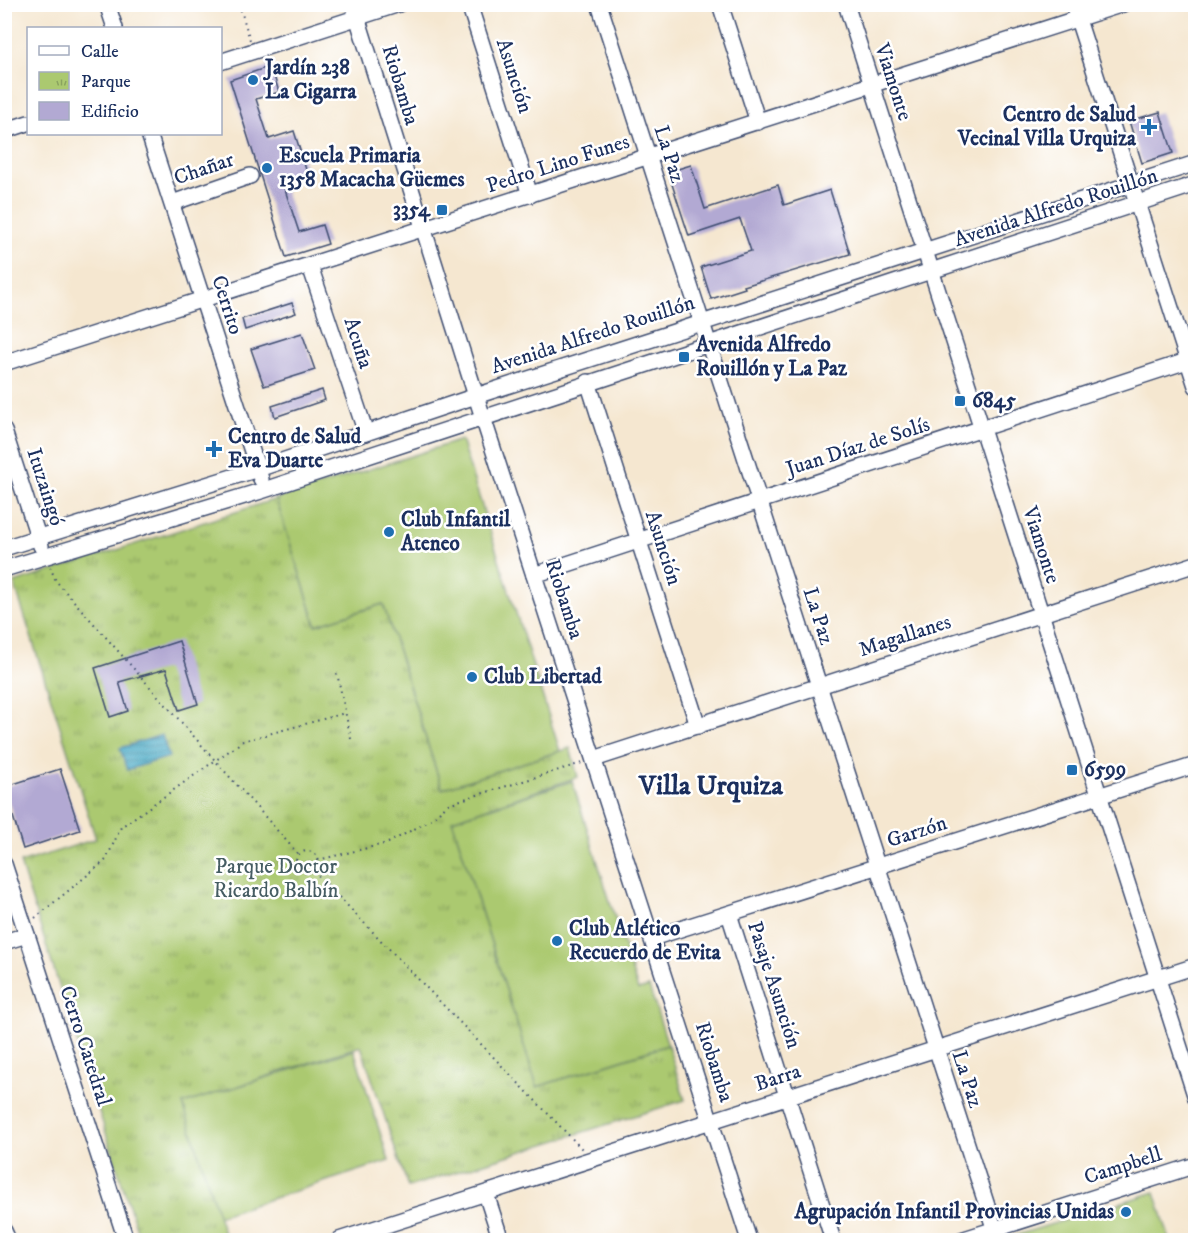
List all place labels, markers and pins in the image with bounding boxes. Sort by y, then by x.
place label: Jardín 238 La Cigarra [263,55,358,105]
marker: Jardín 238 La Cigarra [246,73,260,87]
place label: Centro de Salud Vecinal Villa Urquiza [957,102,1137,152]
marker: Centro de Salud Vecinal Villa Urquiza [1140,118,1158,136]
place label: Escuela Primaria 1358 Macacha Güemes [279,143,464,193]
marker: Escuela Primaria 1358 Macacha Güemes [260,161,274,175]
place label: 3354 [393,197,431,223]
marker: 3354 [435,203,449,217]
place label: Avenida Alfredo Rouillón y La Paz [695,332,848,382]
marker: Avenida Alfredo Rouillón y La Paz [677,350,691,364]
place label: 6845 [972,388,1016,414]
marker: 6845 [953,394,967,408]
place label: Centro de Salud Eva Duarte [228,424,362,474]
marker: Centro de Salud Eva Duarte [205,440,223,458]
place label: Club Infantil Ateneo [400,507,511,557]
marker: Club Infantil Ateneo [382,525,396,539]
place label: Club Libertad [484,664,602,690]
marker: Club Libertad [465,670,479,684]
place label: 6599 [1084,757,1126,783]
marker: 6599 [1065,763,1079,777]
place label: Club Atlético Recuerdo de Evita [569,916,722,966]
marker: Club Atlético Recuerdo de Evita [550,934,564,948]
place label: Agrupación Infantil Provincias Unidas [794,1199,1114,1225]
marker: Agrupación Infantil Provincias Unidas [1119,1205,1133,1219]

